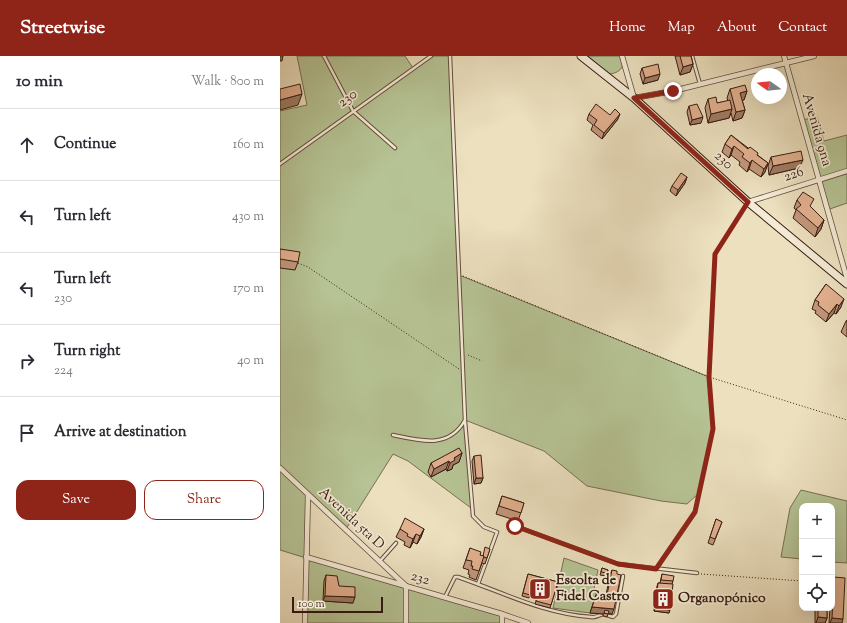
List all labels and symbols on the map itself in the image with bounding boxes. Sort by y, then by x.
north arrow [751,68,787,104]
route end [664,82,682,100]
street label: 230 [334,85,362,113]
street label: Avenida 9na [796,91,836,169]
street label: 230 [709,147,737,175]
street label: 226 [781,162,807,188]
street label: Avenida 5ta D [314,483,388,555]
route start [506,517,524,535]
street label: 232 [408,567,432,591]
place label: Escolta de Fidel Castro [556,571,630,607]
building icon: Escolta de Fidel Castro [527,576,553,602]
building icon: Organopónico [650,586,676,612]
place label: Organopónico [678,589,766,609]
scale bar [292,595,383,614]

